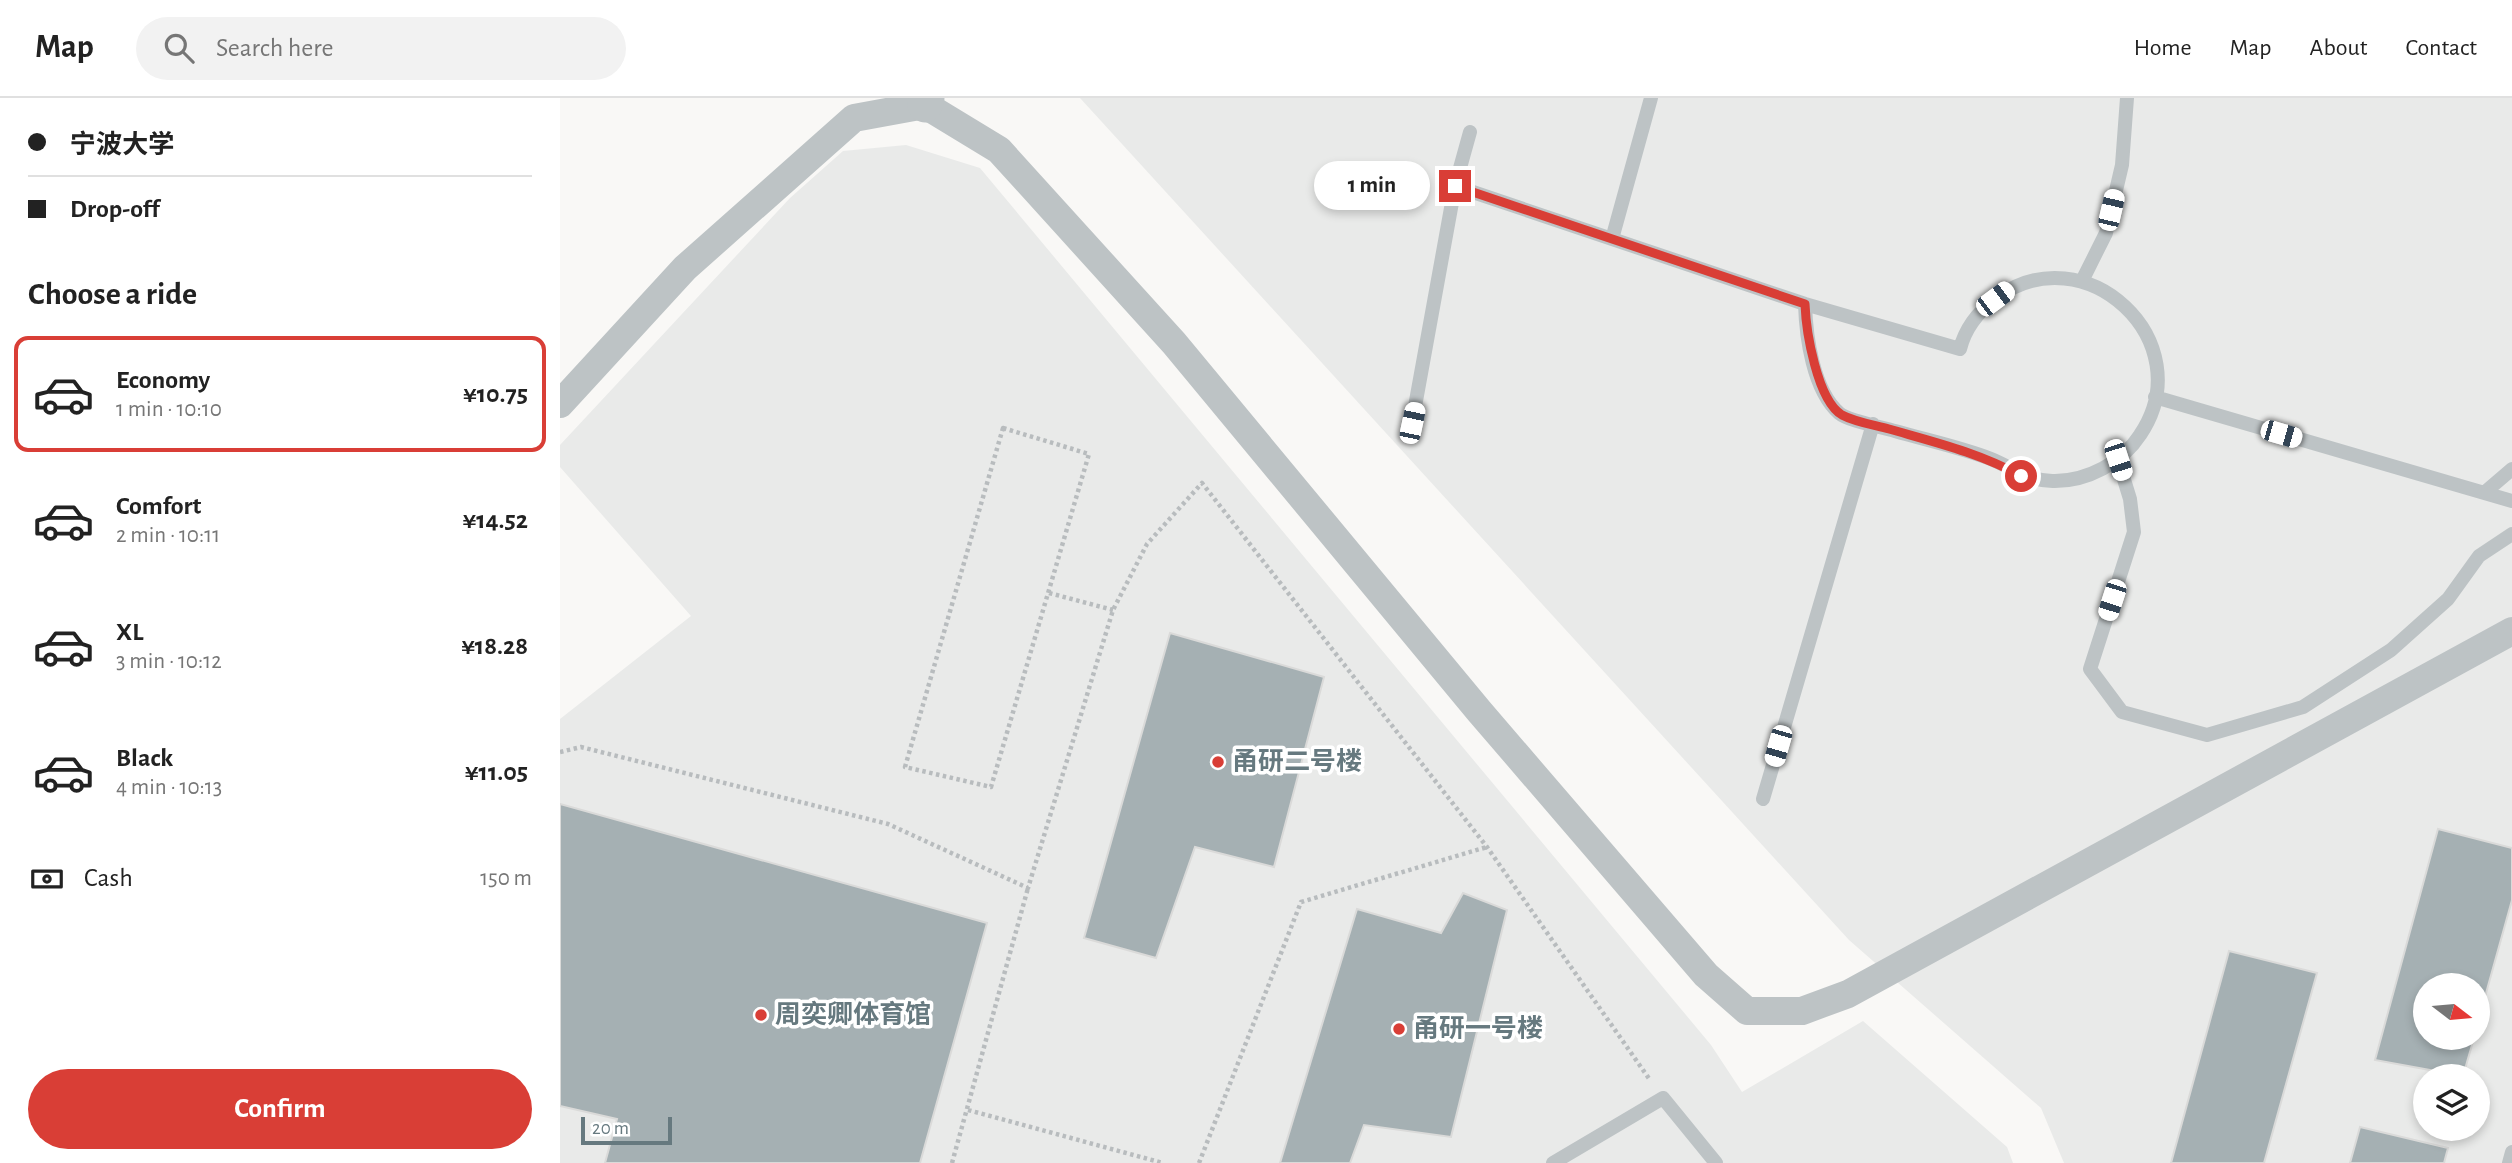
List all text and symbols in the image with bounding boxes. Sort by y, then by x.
search box [136,17,626,80]
icon: search [160,29,198,67]
text: Map [35,31,94,64]
text: Search here [216,35,334,61]
text: Home [2134,36,2192,60]
text: Map [2230,36,2272,60]
text: About [2310,36,2367,60]
text: Contact [2405,36,2477,60]
text: 宁波大学 [70,132,174,158]
callout: 1 min [1315,162,1430,210]
route end [1439,170,1471,202]
text: 1 min [1348,174,1396,197]
car [2097,187,2126,233]
text: Drop-off [70,196,159,222]
text: Choose a ride [28,278,197,310]
car [1972,278,2019,320]
icon: car [32,363,95,426]
text: Economy [116,367,210,393]
text: ¥10.75 [463,381,528,407]
text: 1 min · 10:10 [116,398,222,421]
car [1398,400,1427,446]
car [2258,418,2305,450]
car [2102,437,2135,483]
route start [2005,460,2037,492]
icon: car [32,489,95,552]
text: Comfort [116,493,201,519]
text: ¥14.52 [462,507,528,533]
text: 2 min · 10:11 [116,524,220,547]
car [2096,577,2129,623]
icon: car [32,615,95,678]
text: XL [116,619,143,645]
text: ¥18.28 [461,633,528,659]
text: 3 min · 10:12 [116,650,222,673]
car [1763,723,1794,769]
icon: car [32,741,95,804]
text: Black [116,745,173,771]
place label: 甬研二号楼 [1232,747,1362,775]
marker: 甬研二号楼 [1210,754,1226,770]
text: ¥11.05 [465,759,528,785]
text: 4 min · 10:13 [116,776,222,799]
icon: cash [28,860,66,898]
text: Cash [84,865,133,891]
text: 150 m [480,867,532,890]
north arrow [2413,973,2490,1050]
map controls [2413,973,2490,1141]
place label: 周奕卿体育馆 [775,1000,931,1028]
marker: 周奕卿体育馆 [753,1007,769,1023]
place label: 甬研一号楼 [1413,1014,1543,1042]
marker: 甬研一号楼 [1391,1021,1407,1037]
button: layers [2413,1064,2490,1141]
button: Confirm [28,1069,532,1149]
scale bar [581,1114,672,1146]
text: 20 m [592,1119,629,1138]

